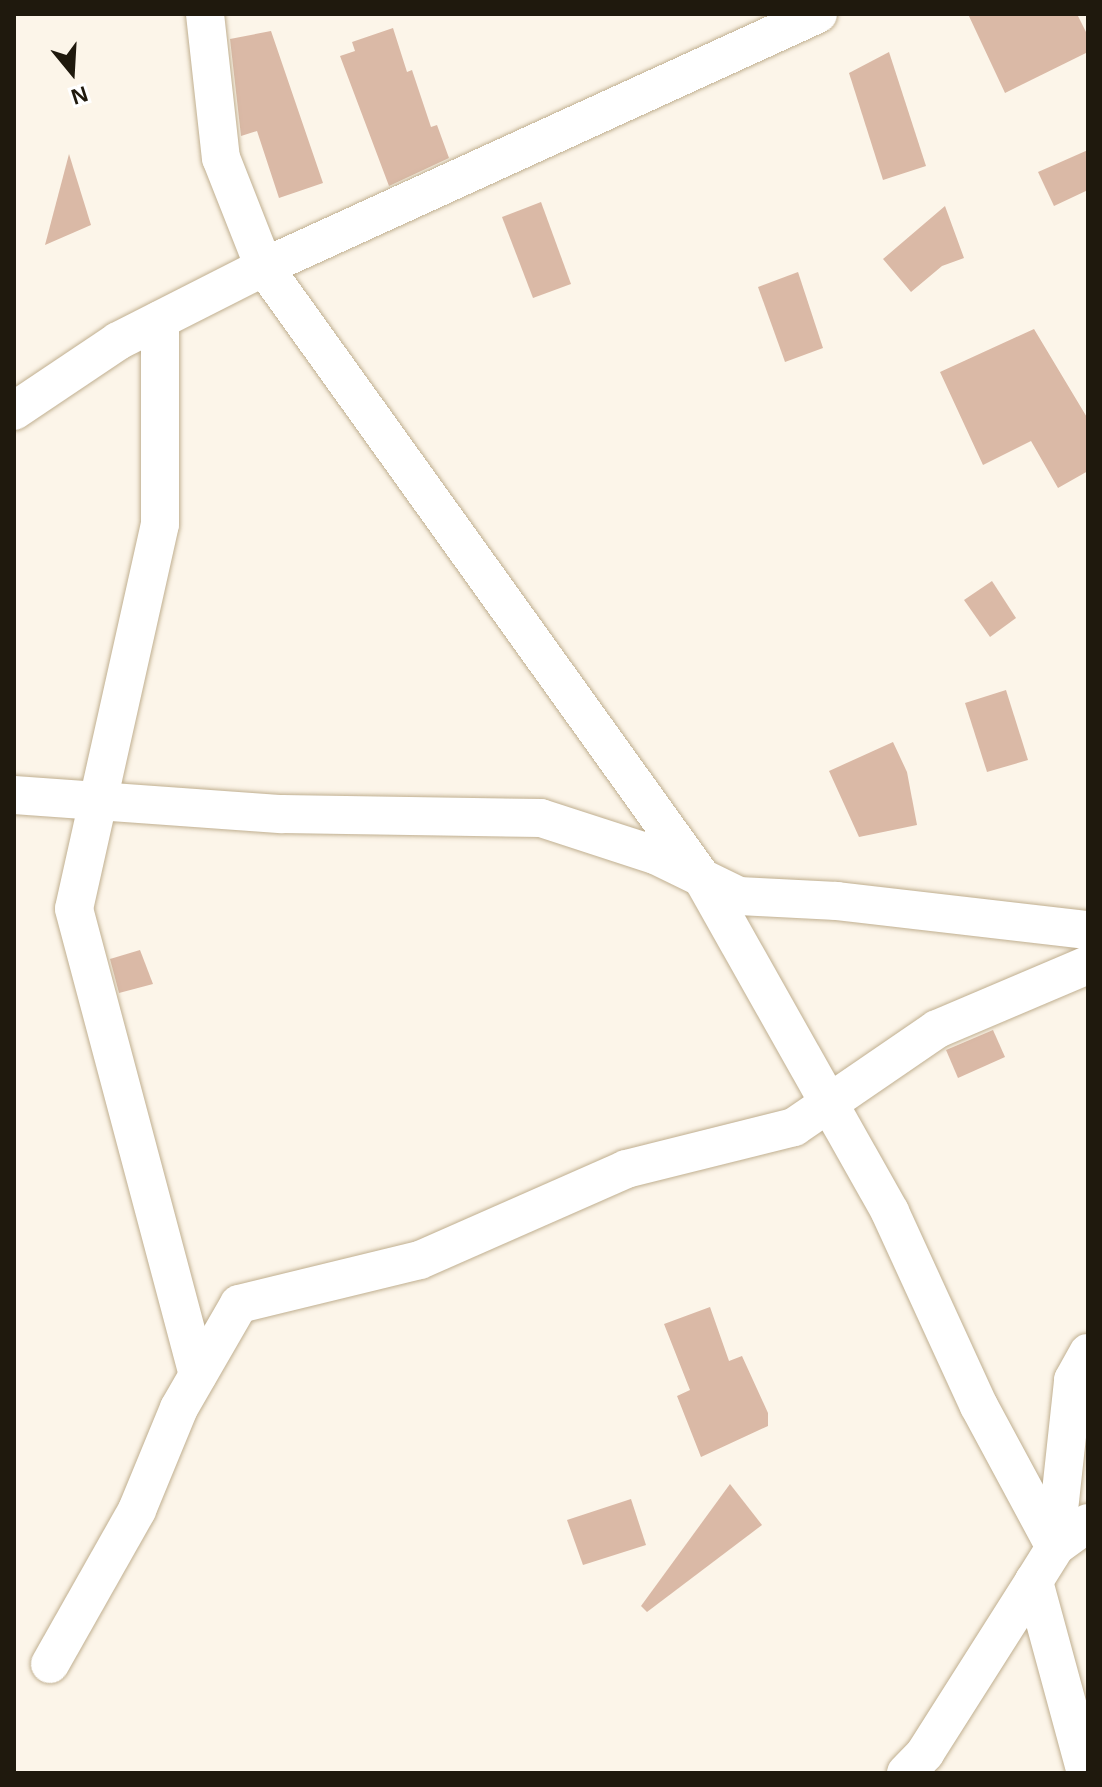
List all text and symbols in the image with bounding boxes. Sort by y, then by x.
north arrow [32,32,112,112]
text: N [68,81,91,110]

